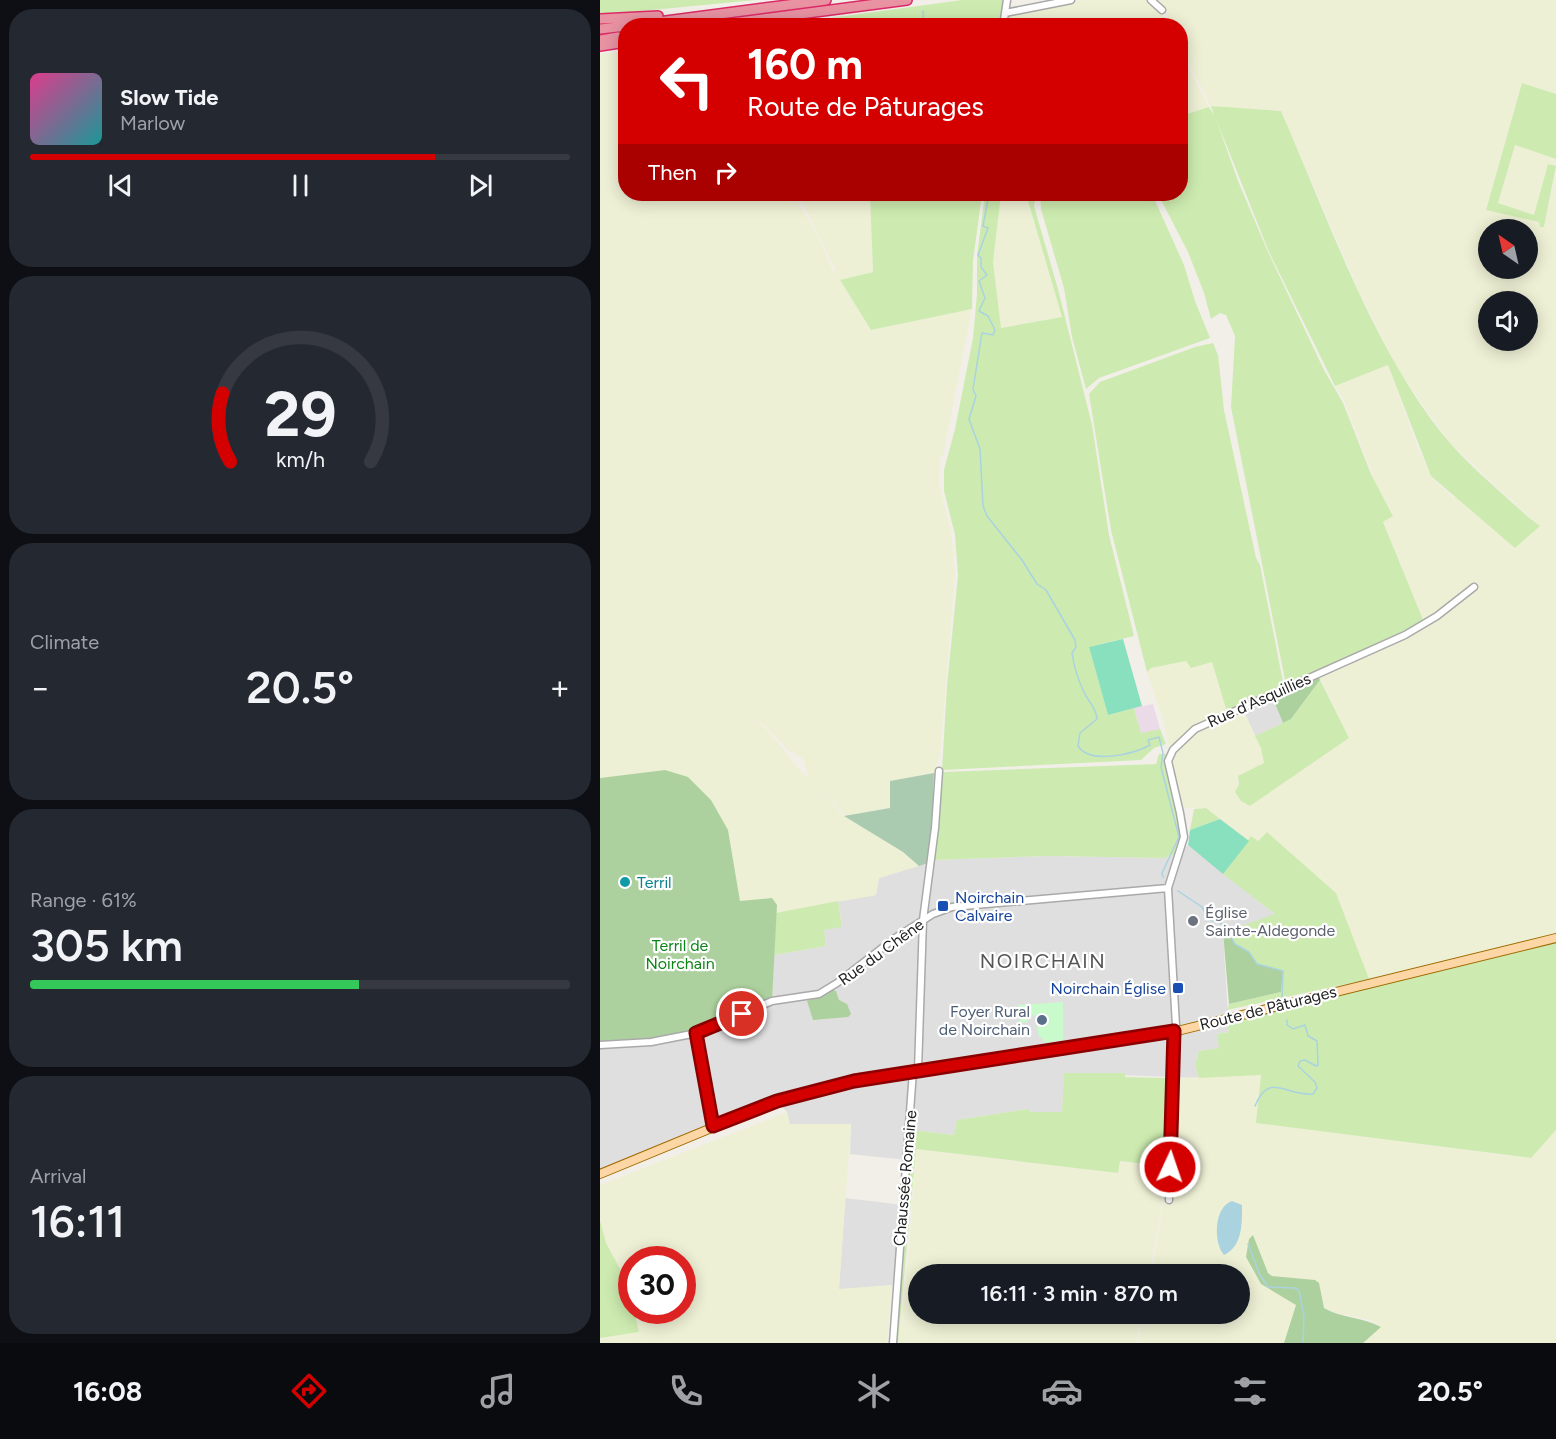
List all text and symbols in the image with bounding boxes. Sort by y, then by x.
text: 160 m [747,39,863,90]
icon: left [648,42,726,120]
text: Slow Tide [120,84,219,111]
text: Route de Pâturages [747,90,984,123]
text: Marlow [120,111,185,135]
icon: right [709,156,742,189]
text: Then [648,159,697,186]
icon: previous [104,169,137,202]
icon: pause [284,169,317,202]
icon: next [464,169,497,202]
north arrow [1478,219,1538,279]
map controls [1478,219,1538,351]
button: sound [1478,291,1538,351]
text: 29 [264,377,336,452]
text: km/h [276,447,324,472]
text: Climate [30,630,99,654]
text: 20.5° [246,660,354,714]
text: − [30,668,51,707]
text: + [549,668,570,707]
street label: Rue d'Asquillies [1204,669,1314,731]
place label: Terril [637,873,672,892]
marker: Terril [618,875,632,889]
text: Range · 61% [30,888,137,912]
place label: Noirchain Calvaire [955,888,1024,925]
marker: Noirchain Calvaire [936,899,950,913]
place label: Église Sainte-Aldegonde [1205,903,1335,940]
marker: Église Sainte-Aldegonde [1186,914,1200,928]
street label: Rue du Chêne [835,915,928,989]
text: 305 km [30,918,183,972]
park label: Terril de Noirchain [645,936,715,973]
district label: NOIRCHAIN [980,949,1106,973]
place label: Noirchain Église [1051,979,1166,998]
marker: Noirchain Église [1171,981,1185,995]
street label: Route de Pâturages [1198,982,1338,1034]
pin [716,988,767,1039]
icon: arrive [725,997,758,1030]
place label: Foyer Rural de Noirchain [939,1002,1030,1039]
marker: Foyer Rural de Noirchain [1035,1013,1049,1027]
street label: Chaussée Romaine [890,1109,920,1247]
position arrow [1138,1135,1202,1199]
text: Arrival [30,1164,86,1188]
text: 16:11 [30,1194,125,1248]
speed limit sign: 30 [618,1246,696,1324]
text: 16:11 · 3 min · 870 m [980,1280,1178,1307]
icon: directions [288,1370,330,1412]
icon: music [477,1370,519,1412]
icon: phone [665,1370,707,1412]
icon: climate [853,1370,895,1412]
icon: car [1041,1370,1083,1412]
icon: filters [1229,1370,1271,1412]
text: 16:08 [73,1375,142,1408]
text: 20.5° [1417,1375,1483,1408]

